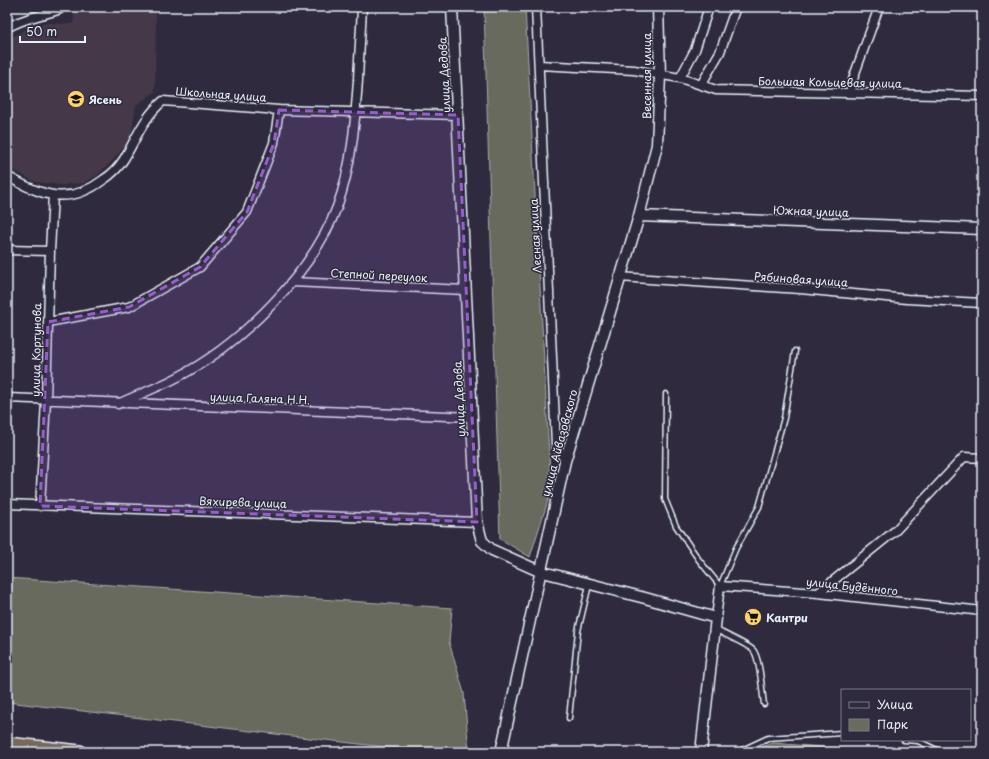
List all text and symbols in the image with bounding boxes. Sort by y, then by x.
scale bar [20,18,85,44]
text: 50 m [26,22,57,40]
street label: Весенная улица [638,33,655,119]
street label: улица Дедова [434,36,454,113]
street label: Большая Кольцевая улица [758,72,902,92]
street label: Школьная улица [175,82,267,106]
school or university icon: Ясень [66,89,86,109]
place label: Ясень [89,91,122,108]
street label: Лесная улица [525,198,545,274]
street label: Южная улица [773,201,849,221]
street label: Степной переулок [330,264,428,286]
street label: Рябиновая улица [754,267,849,291]
street label: улица Кортунова [27,303,45,397]
street label: улица Дедова [449,360,469,437]
street label: улица Айвазовского [536,387,582,499]
street label: улица Галяна Н.Н. [210,388,310,408]
street label: Вяхирева улица [199,492,287,512]
street label: улица Будённого [805,573,899,599]
supermarket icon: Кантри [743,607,763,627]
place label: Кантри [766,609,808,626]
legend [841,689,971,741]
text: Улица [877,695,913,713]
text: Парк [877,715,909,733]

